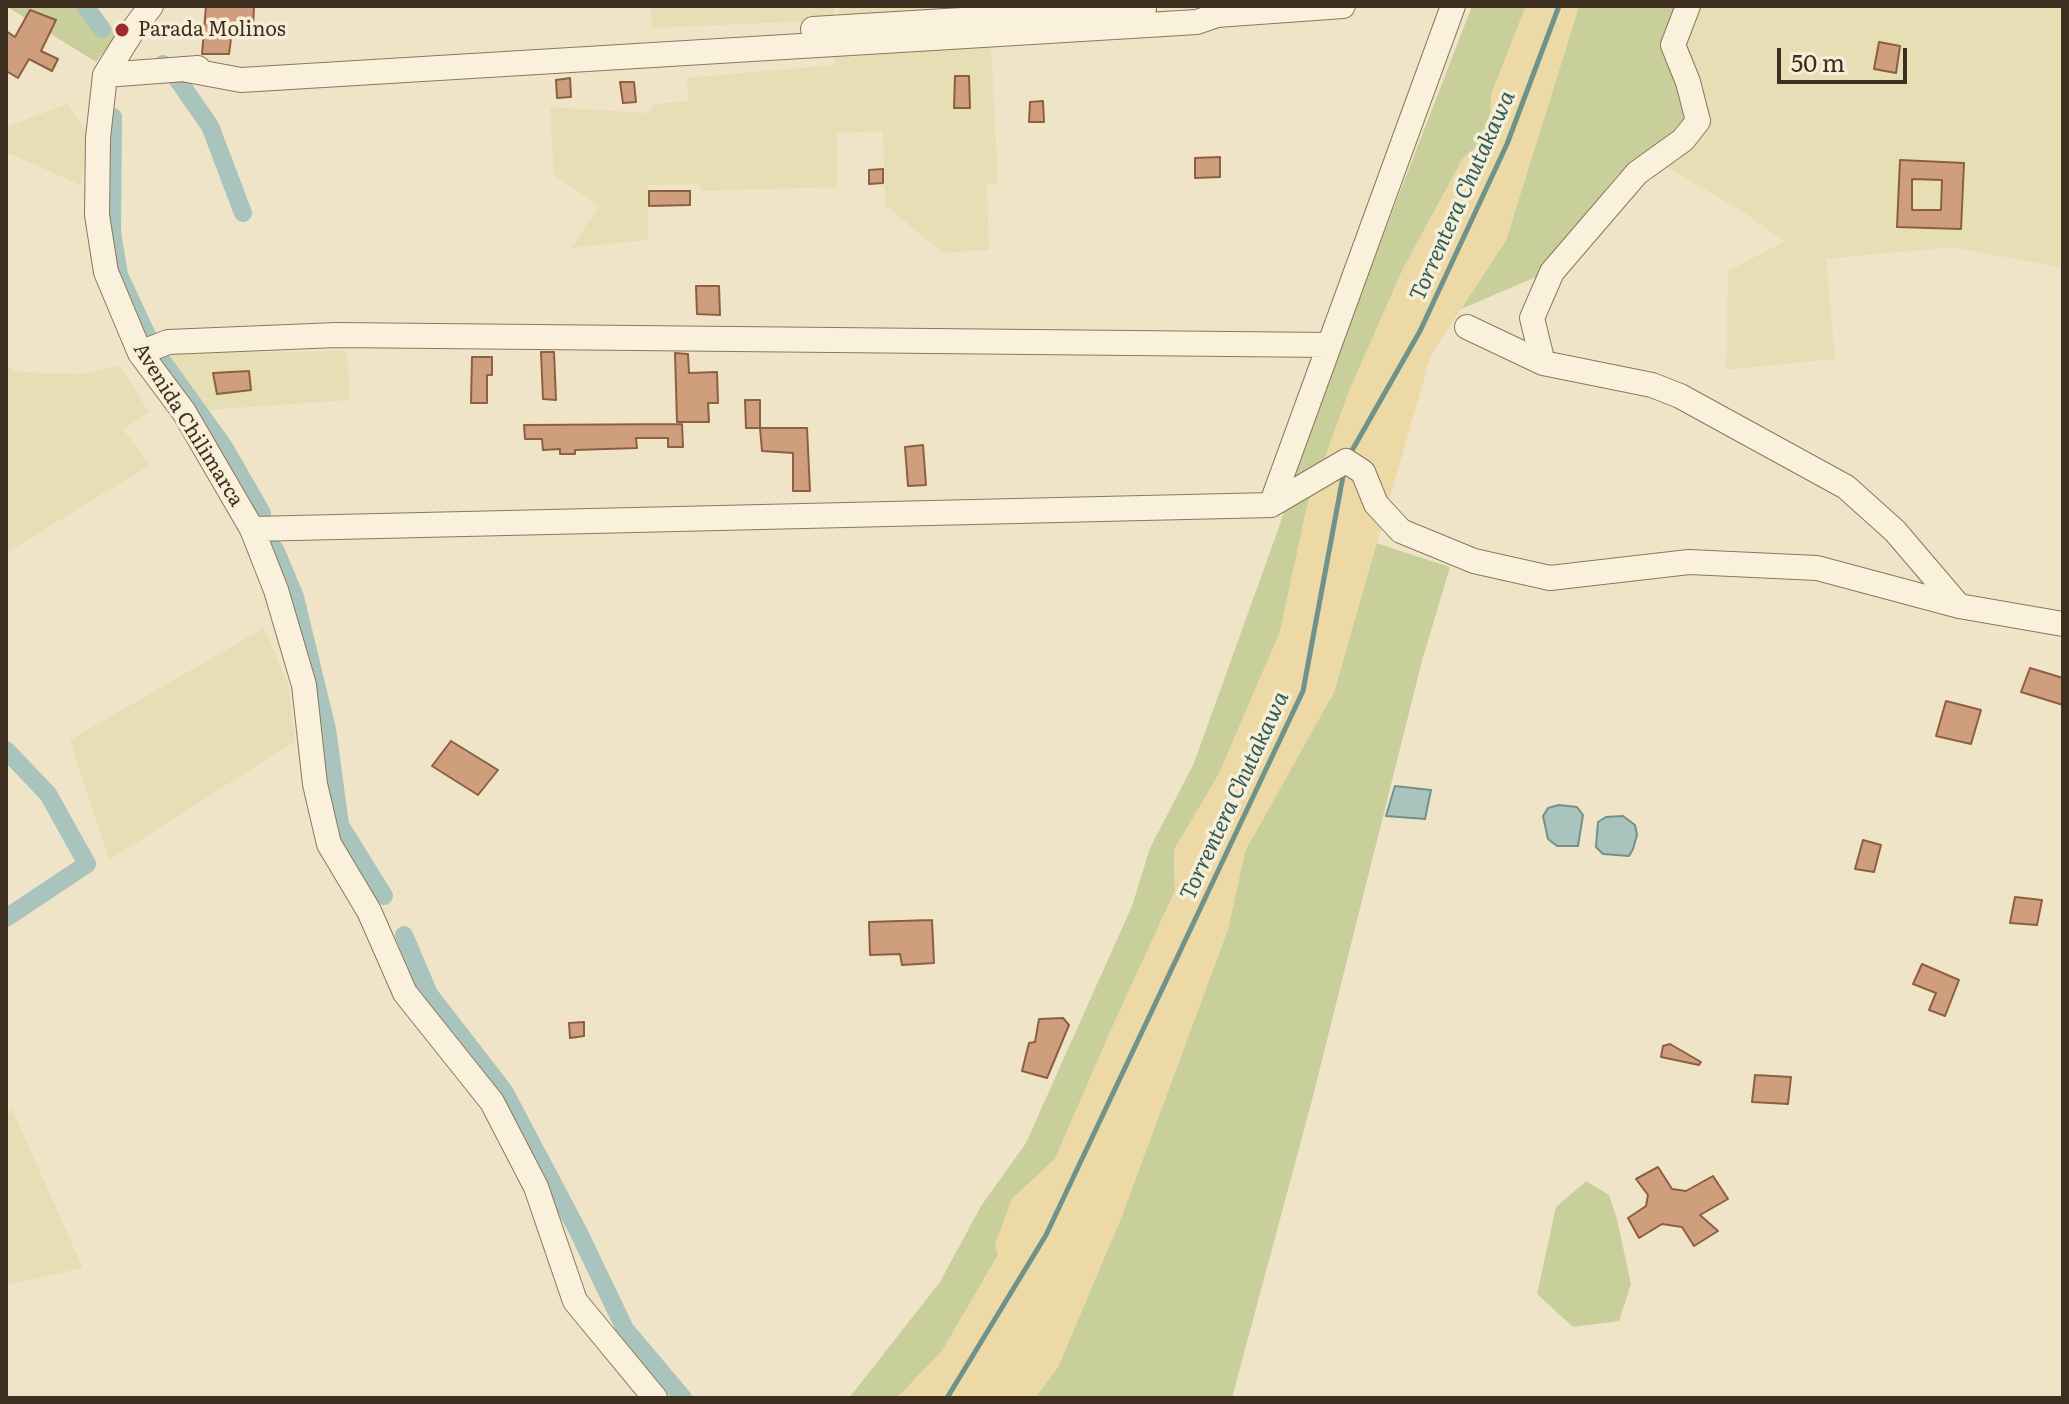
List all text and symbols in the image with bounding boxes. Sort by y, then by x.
place label: Parada Molinos [138,18,286,42]
marker: Parada Molinos [113,21,131,39]
scale bar [1781,32,1911,82]
text: 50 m [1791,44,1845,79]
water label: Torrentera Chutakawa [1405,87,1521,305]
street label: Avenida Chilimarca [128,339,248,511]
water label: Torrentera Chutakawa [1175,688,1295,904]

